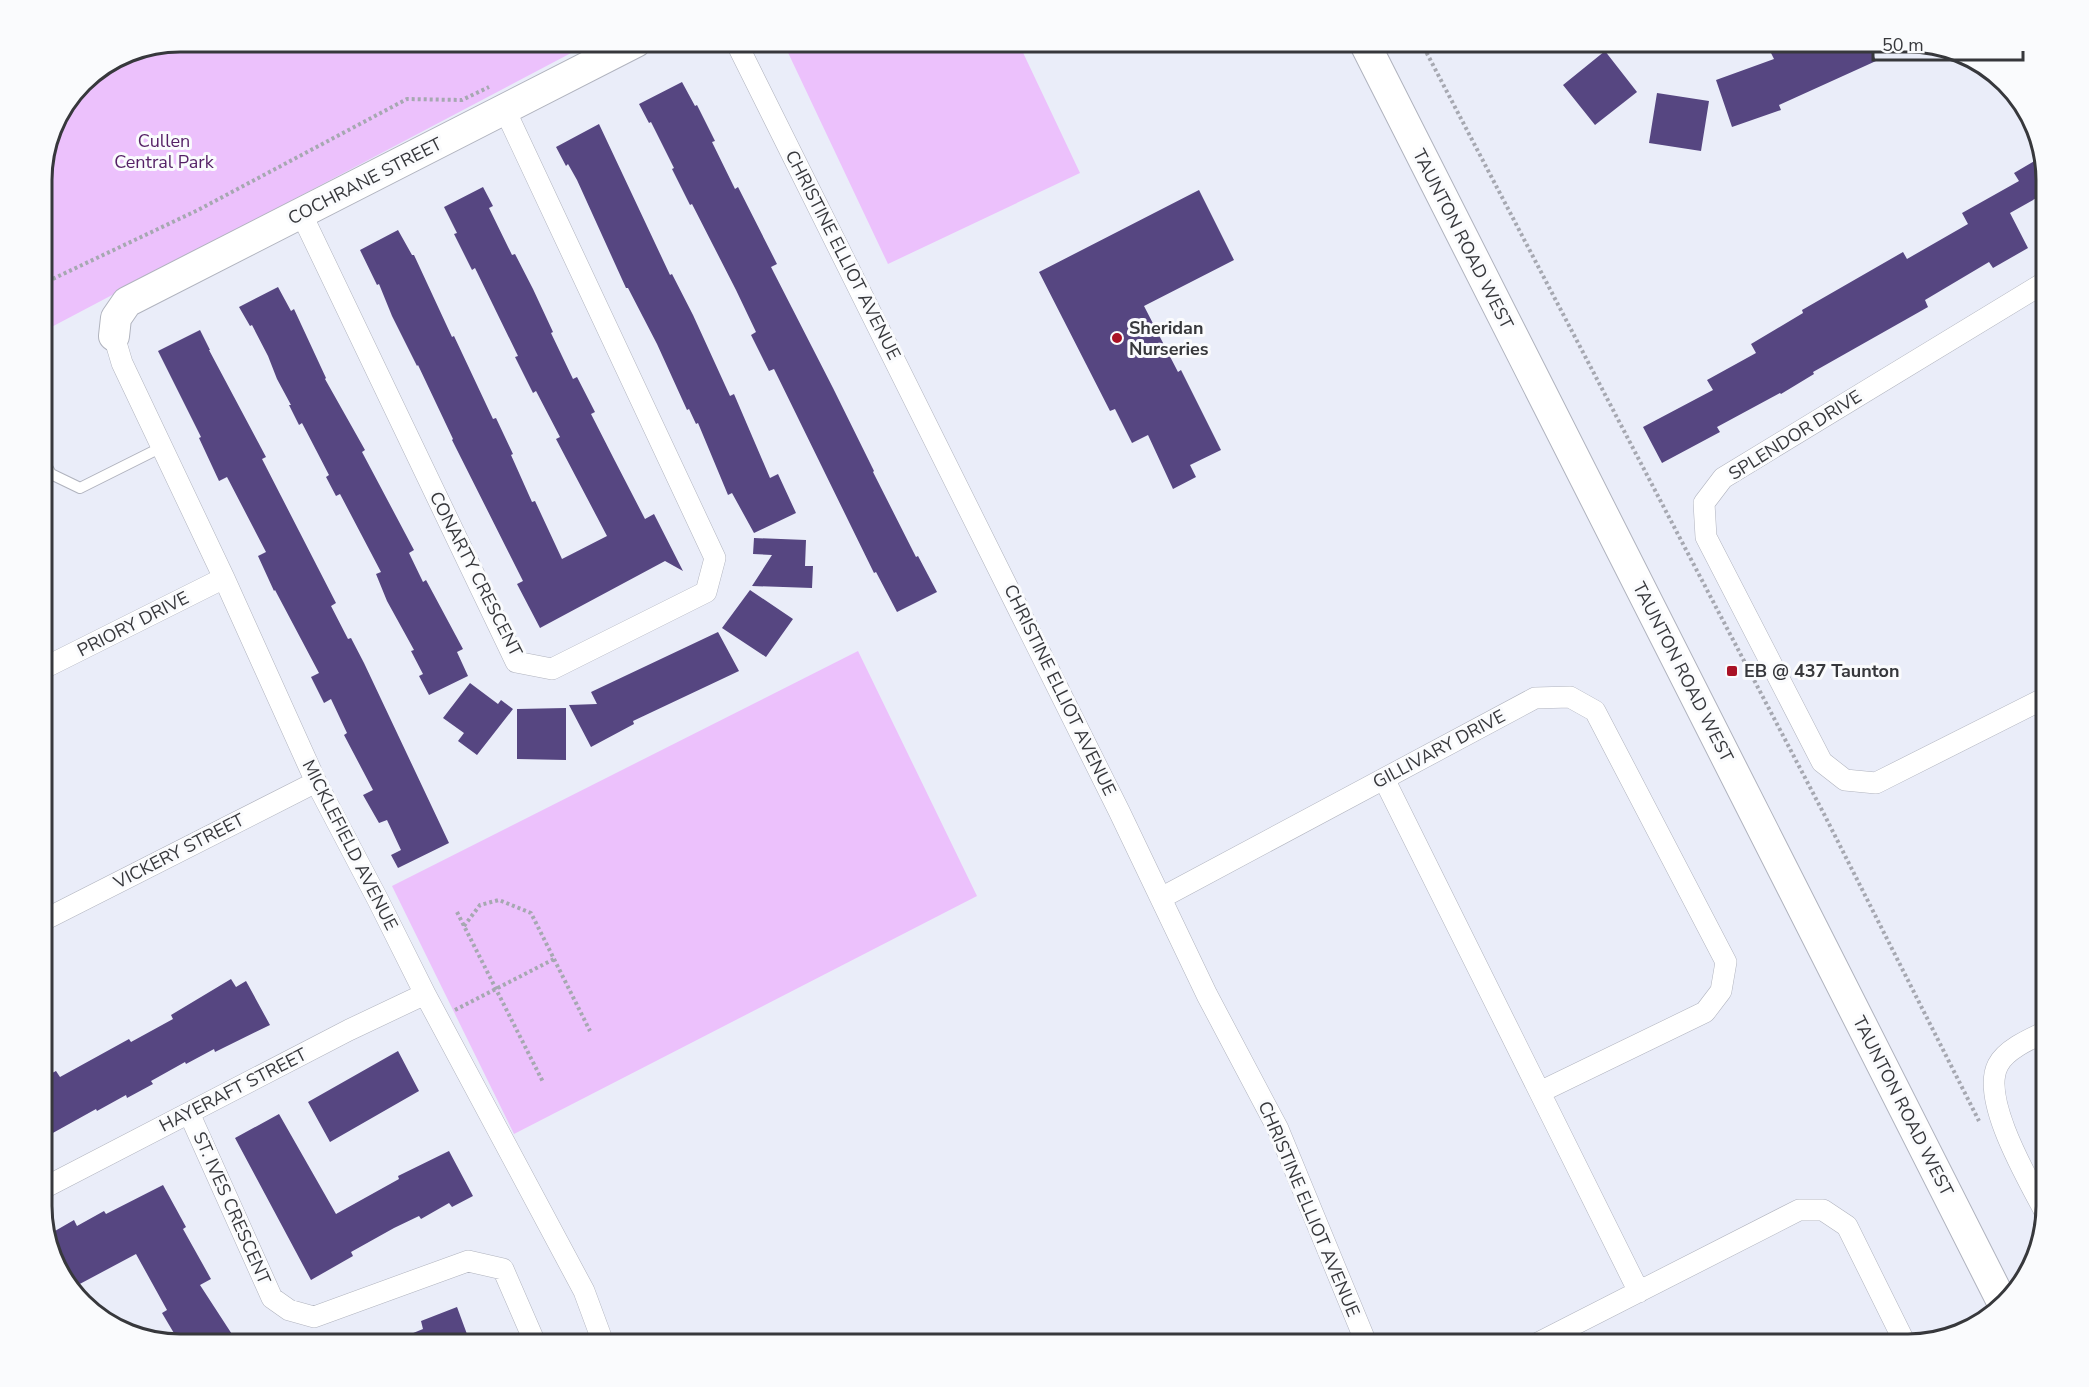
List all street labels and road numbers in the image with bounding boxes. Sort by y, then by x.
street label: COCHRANE STREET [284,132,446,230]
street label: TAUNTON ROAD WEST [1407,145,1519,333]
street label: CHRISTINE ELLIOT AVENUE [780,146,906,364]
street label: SPLENDOR DRIVE [1724,384,1866,486]
street label: CONARTY CRESCENT [424,487,528,661]
street label: TAUNTON ROAD WEST [1627,578,1739,766]
street label: CHRISTINE ELLIOT AVENUE [998,580,1122,800]
street label: PRIORY DRIVE [73,586,193,662]
street label: GILLIVARY DRIVE [1369,704,1509,794]
street label: MICKLEFIELD AVENUE [297,756,403,934]
street label: VICKERY STREET [109,808,248,895]
street label: TAUNTON ROAD WEST [1847,1012,1959,1200]
street label: HAYERAFT STREET [155,1042,311,1138]
street label: CHRISTINE ELLIOT AVENUE [1253,1097,1365,1321]
street label: ST. IVES CRESCENT [188,1128,277,1288]

